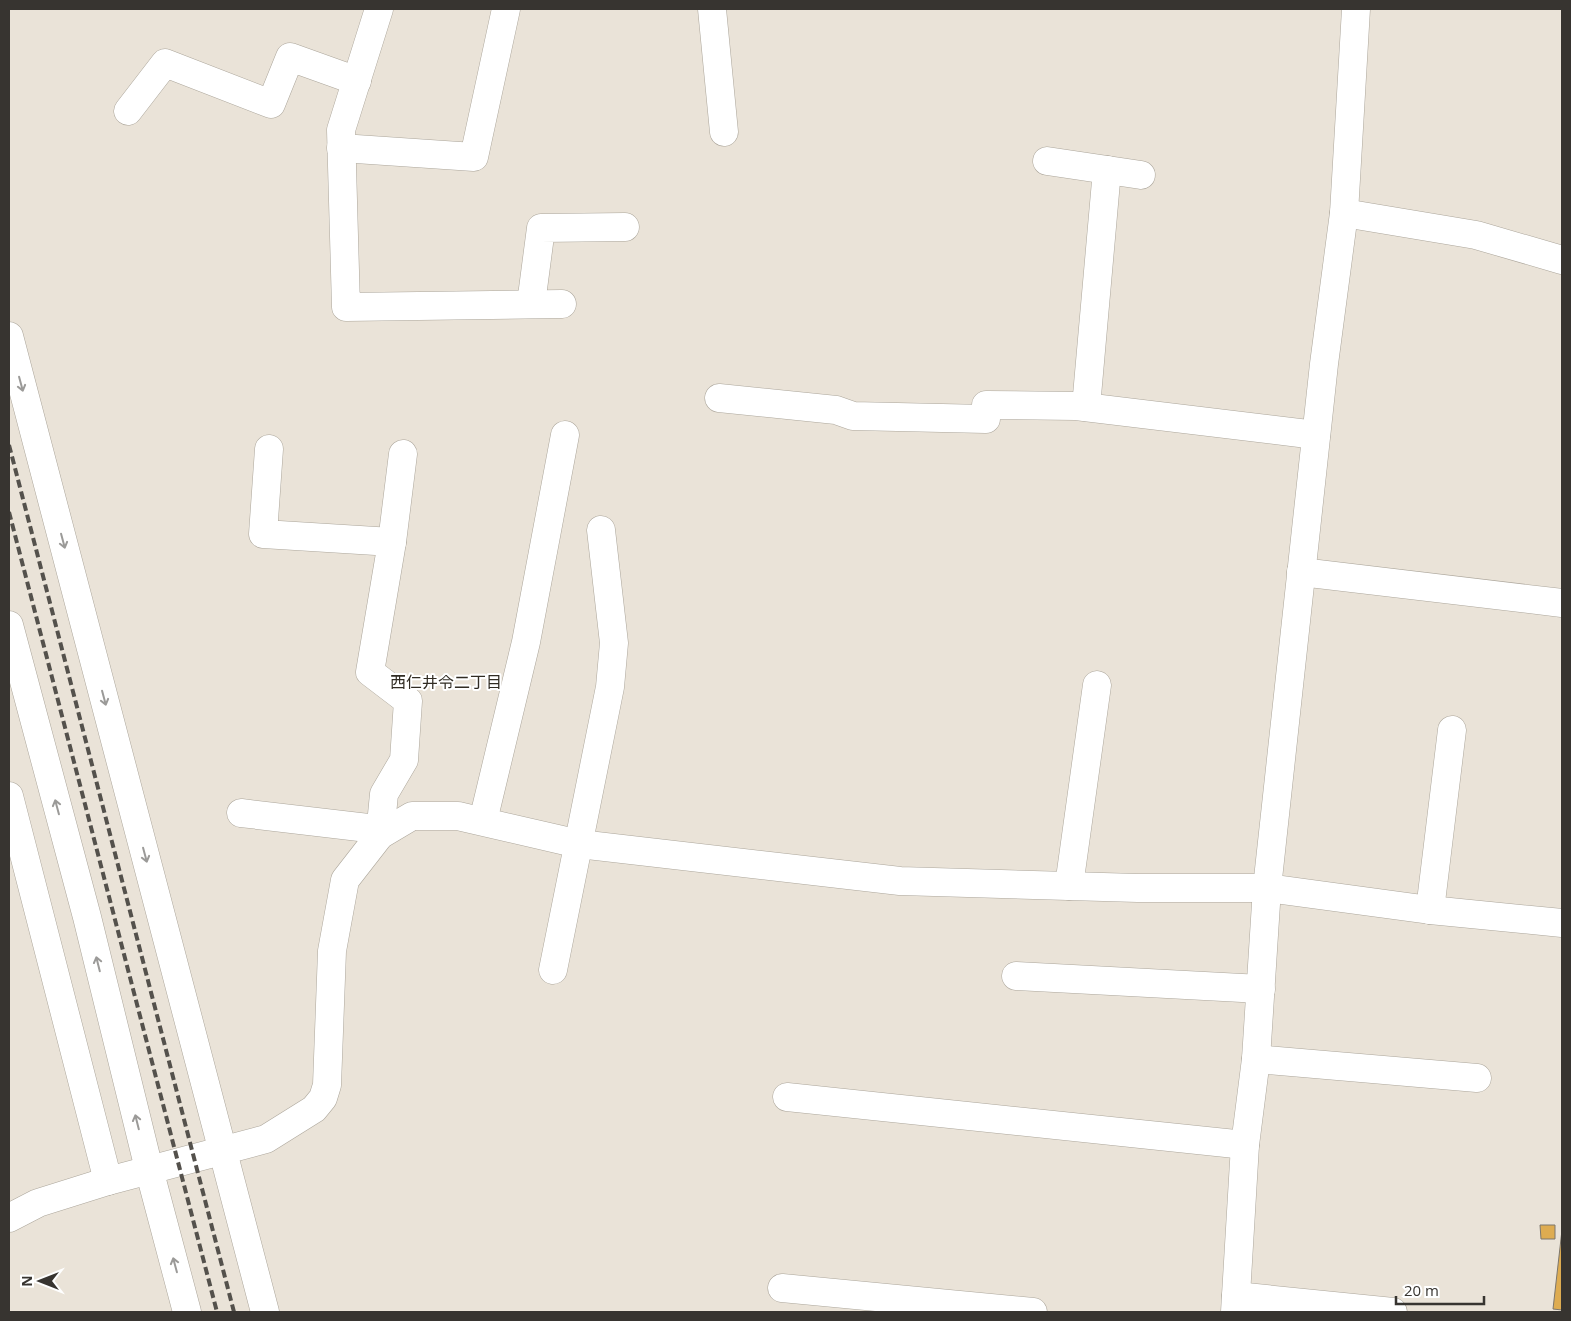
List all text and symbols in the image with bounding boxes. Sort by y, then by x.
one-way arrow [17,375,26,391]
one-way arrow [58,532,68,548]
district label: 西仁井令二丁目 [390,671,502,693]
one-way arrow [100,689,109,705]
one-way arrow [52,799,62,815]
one-way arrow [141,847,151,863]
one-way arrow [93,957,102,973]
one-way arrow [132,1114,141,1130]
north arrow [15,1256,65,1306]
one-way arrow [169,1258,179,1274]
scale bar [1396,1274,1484,1306]
text: N [17,1275,36,1287]
text: 20 m [1404,1280,1439,1300]

